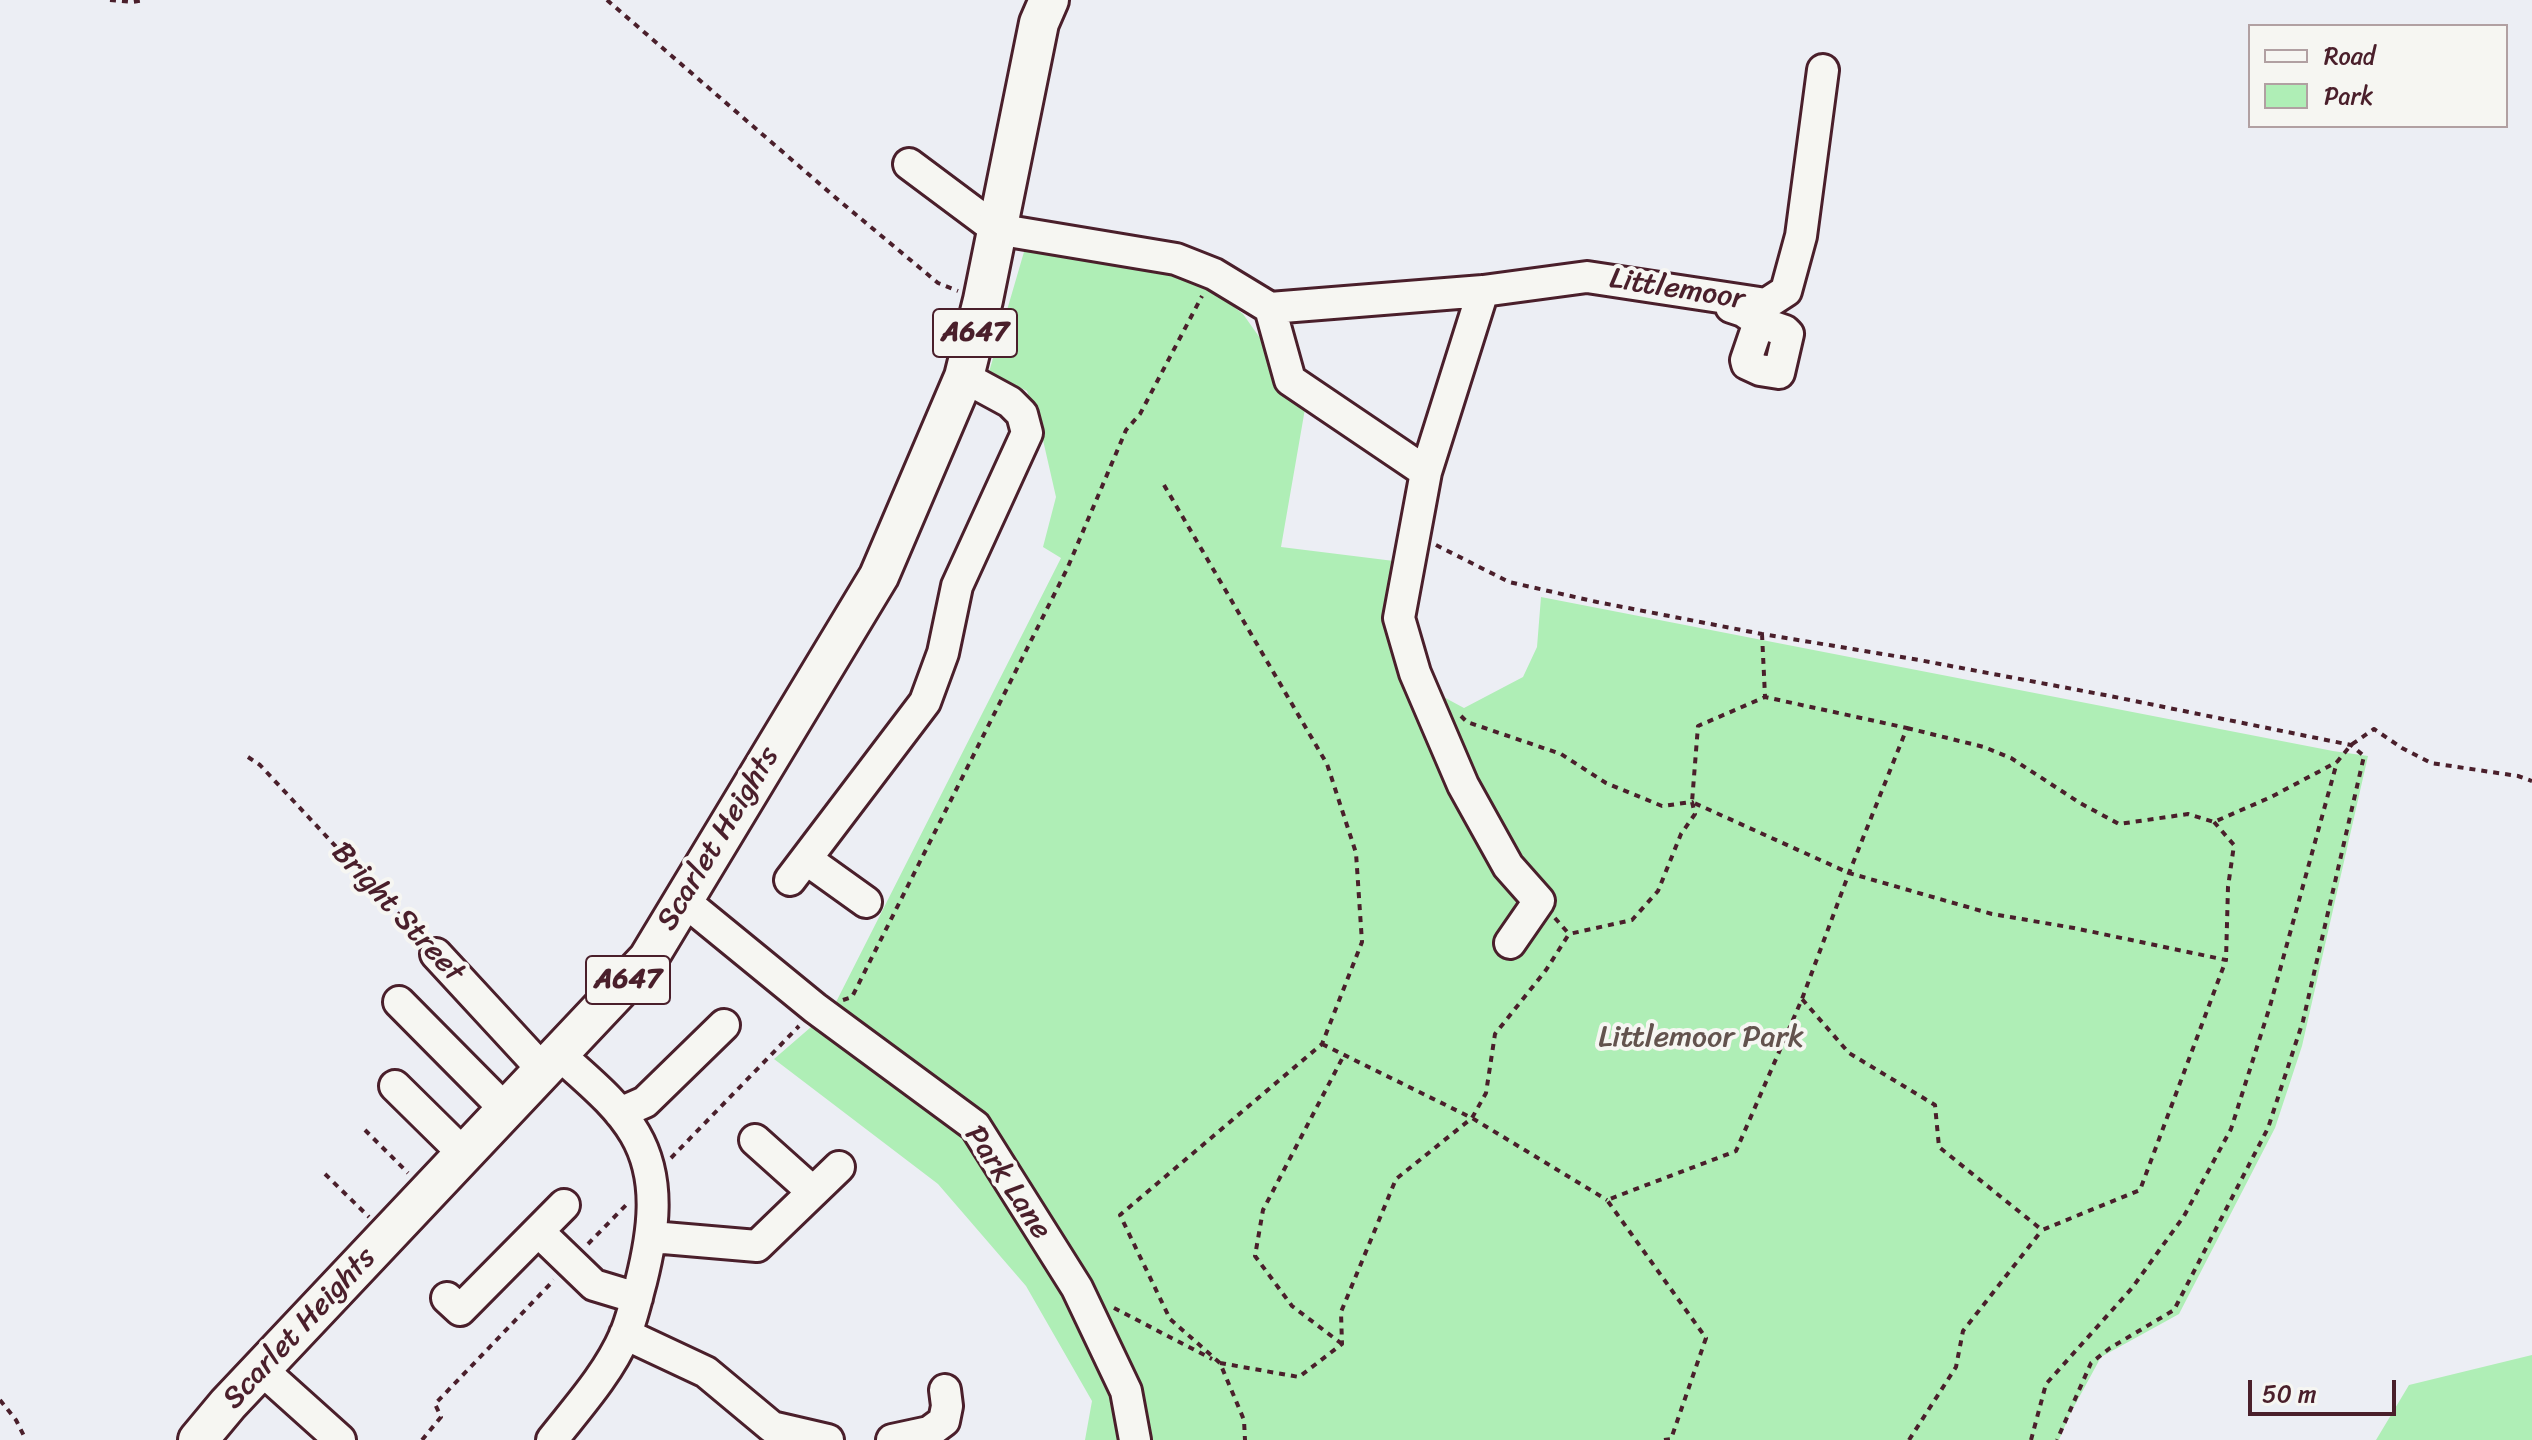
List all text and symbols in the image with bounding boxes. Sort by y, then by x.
legend [2248,24,2508,128]
text: Road [2324,35,2375,77]
text: Park [2324,75,2373,117]
street label: Littlemoor [1607,262,1747,318]
road number: A647 [933,309,1017,357]
street label: Scarlet Heights [650,741,788,937]
street label: Bright Street [323,835,471,991]
road number: A647 [586,956,670,1004]
park label: Littlemoor Park [1598,1020,1804,1056]
street label: Park Lane [956,1119,1058,1247]
street label: Scarlet Heights [216,1241,384,1417]
scale bar [2252,1364,2400,1414]
text: 50 m [2262,1373,2317,1415]

